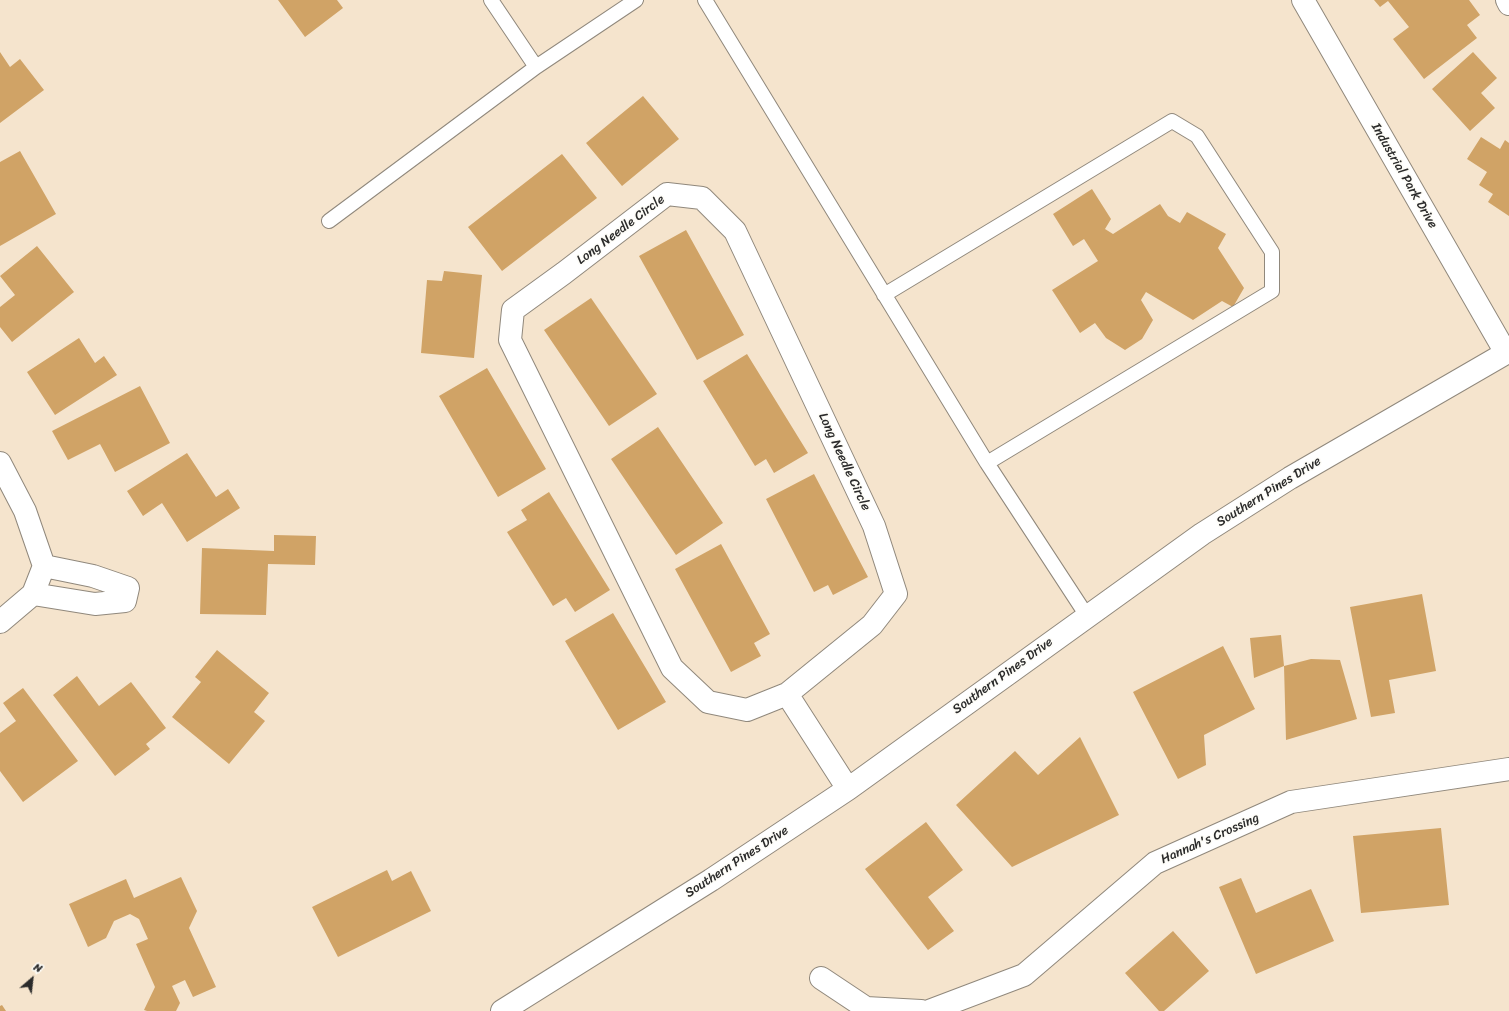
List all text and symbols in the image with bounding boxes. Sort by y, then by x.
street label: Industrial Park Drive [1368,121,1440,231]
street label: Long Needle Circle [574,192,668,268]
street label: Long Needle Circle [815,411,873,513]
street label: Southern Pines Drive [1214,454,1324,530]
street label: Southern Pines Drive [950,634,1056,718]
street label: Hannah's Crossing [1158,810,1262,868]
street label: Southern Pines Drive [682,823,792,901]
text: N [30,958,46,978]
north arrow [12,959,52,999]

